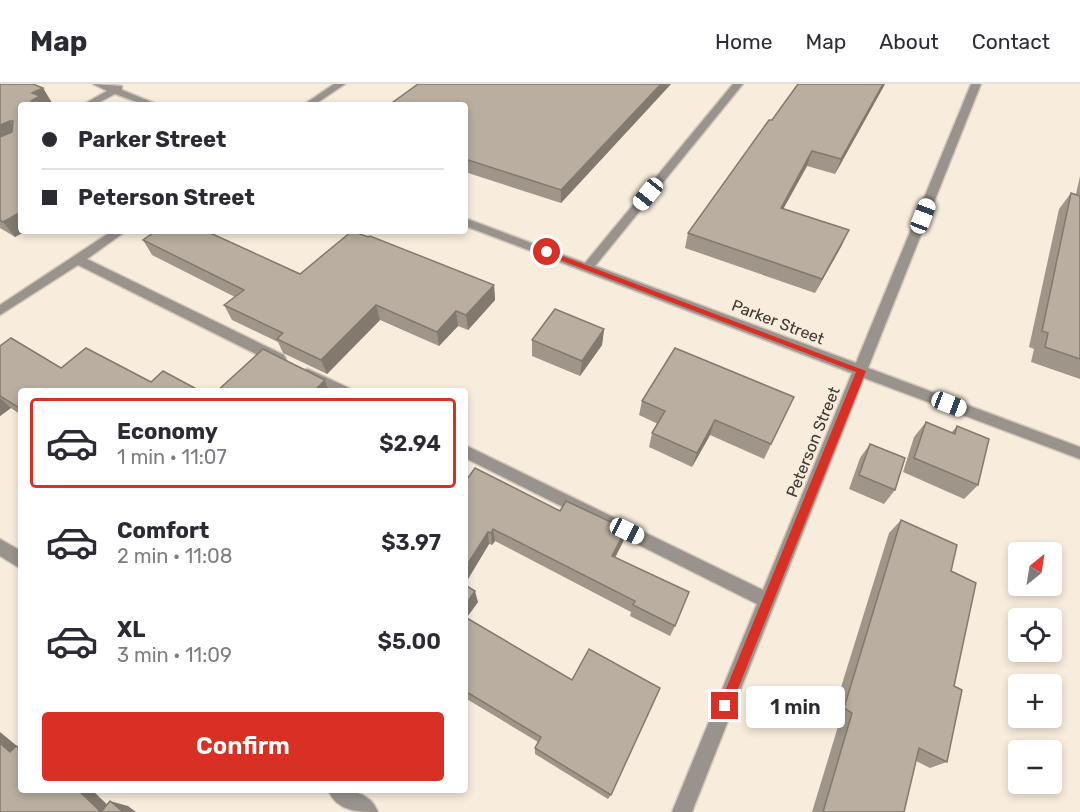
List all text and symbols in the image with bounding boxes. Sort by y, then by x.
text: Map [30,25,87,58]
text: Home [715,29,772,54]
text: Map [805,29,846,54]
text: About [879,29,939,54]
text: Contact [972,29,1050,54]
text: Parker Street [78,126,226,153]
car [630,174,666,214]
text: Peterson Street [78,184,255,211]
car [908,196,938,236]
route start [533,238,560,265]
street label: Parker Street [729,296,827,348]
street label: Peterson Street [782,384,844,500]
car [929,389,969,419]
icon: car [45,416,99,470]
text: Economy [117,418,218,445]
text: $2.94 [379,430,441,457]
text: 1 min · 11:07 [117,445,227,469]
icon: car [45,515,99,569]
car [607,515,647,547]
text: Comfort [117,517,209,544]
text: $3.97 [381,529,441,556]
north arrow [1008,542,1062,596]
map controls [1008,542,1062,794]
text: 2 min · 11:08 [117,544,232,568]
button: locate [1008,608,1062,662]
icon: car [45,614,99,668]
text: XL [117,616,145,643]
text: $5.00 [378,628,441,655]
text: 3 min · 11:09 [117,643,232,667]
button: + [1008,674,1062,728]
callout: 1 min [746,685,845,727]
route end [711,692,738,719]
text: 1 min [770,695,821,719]
button: Confirm [42,712,444,781]
button: − [1008,740,1062,794]

